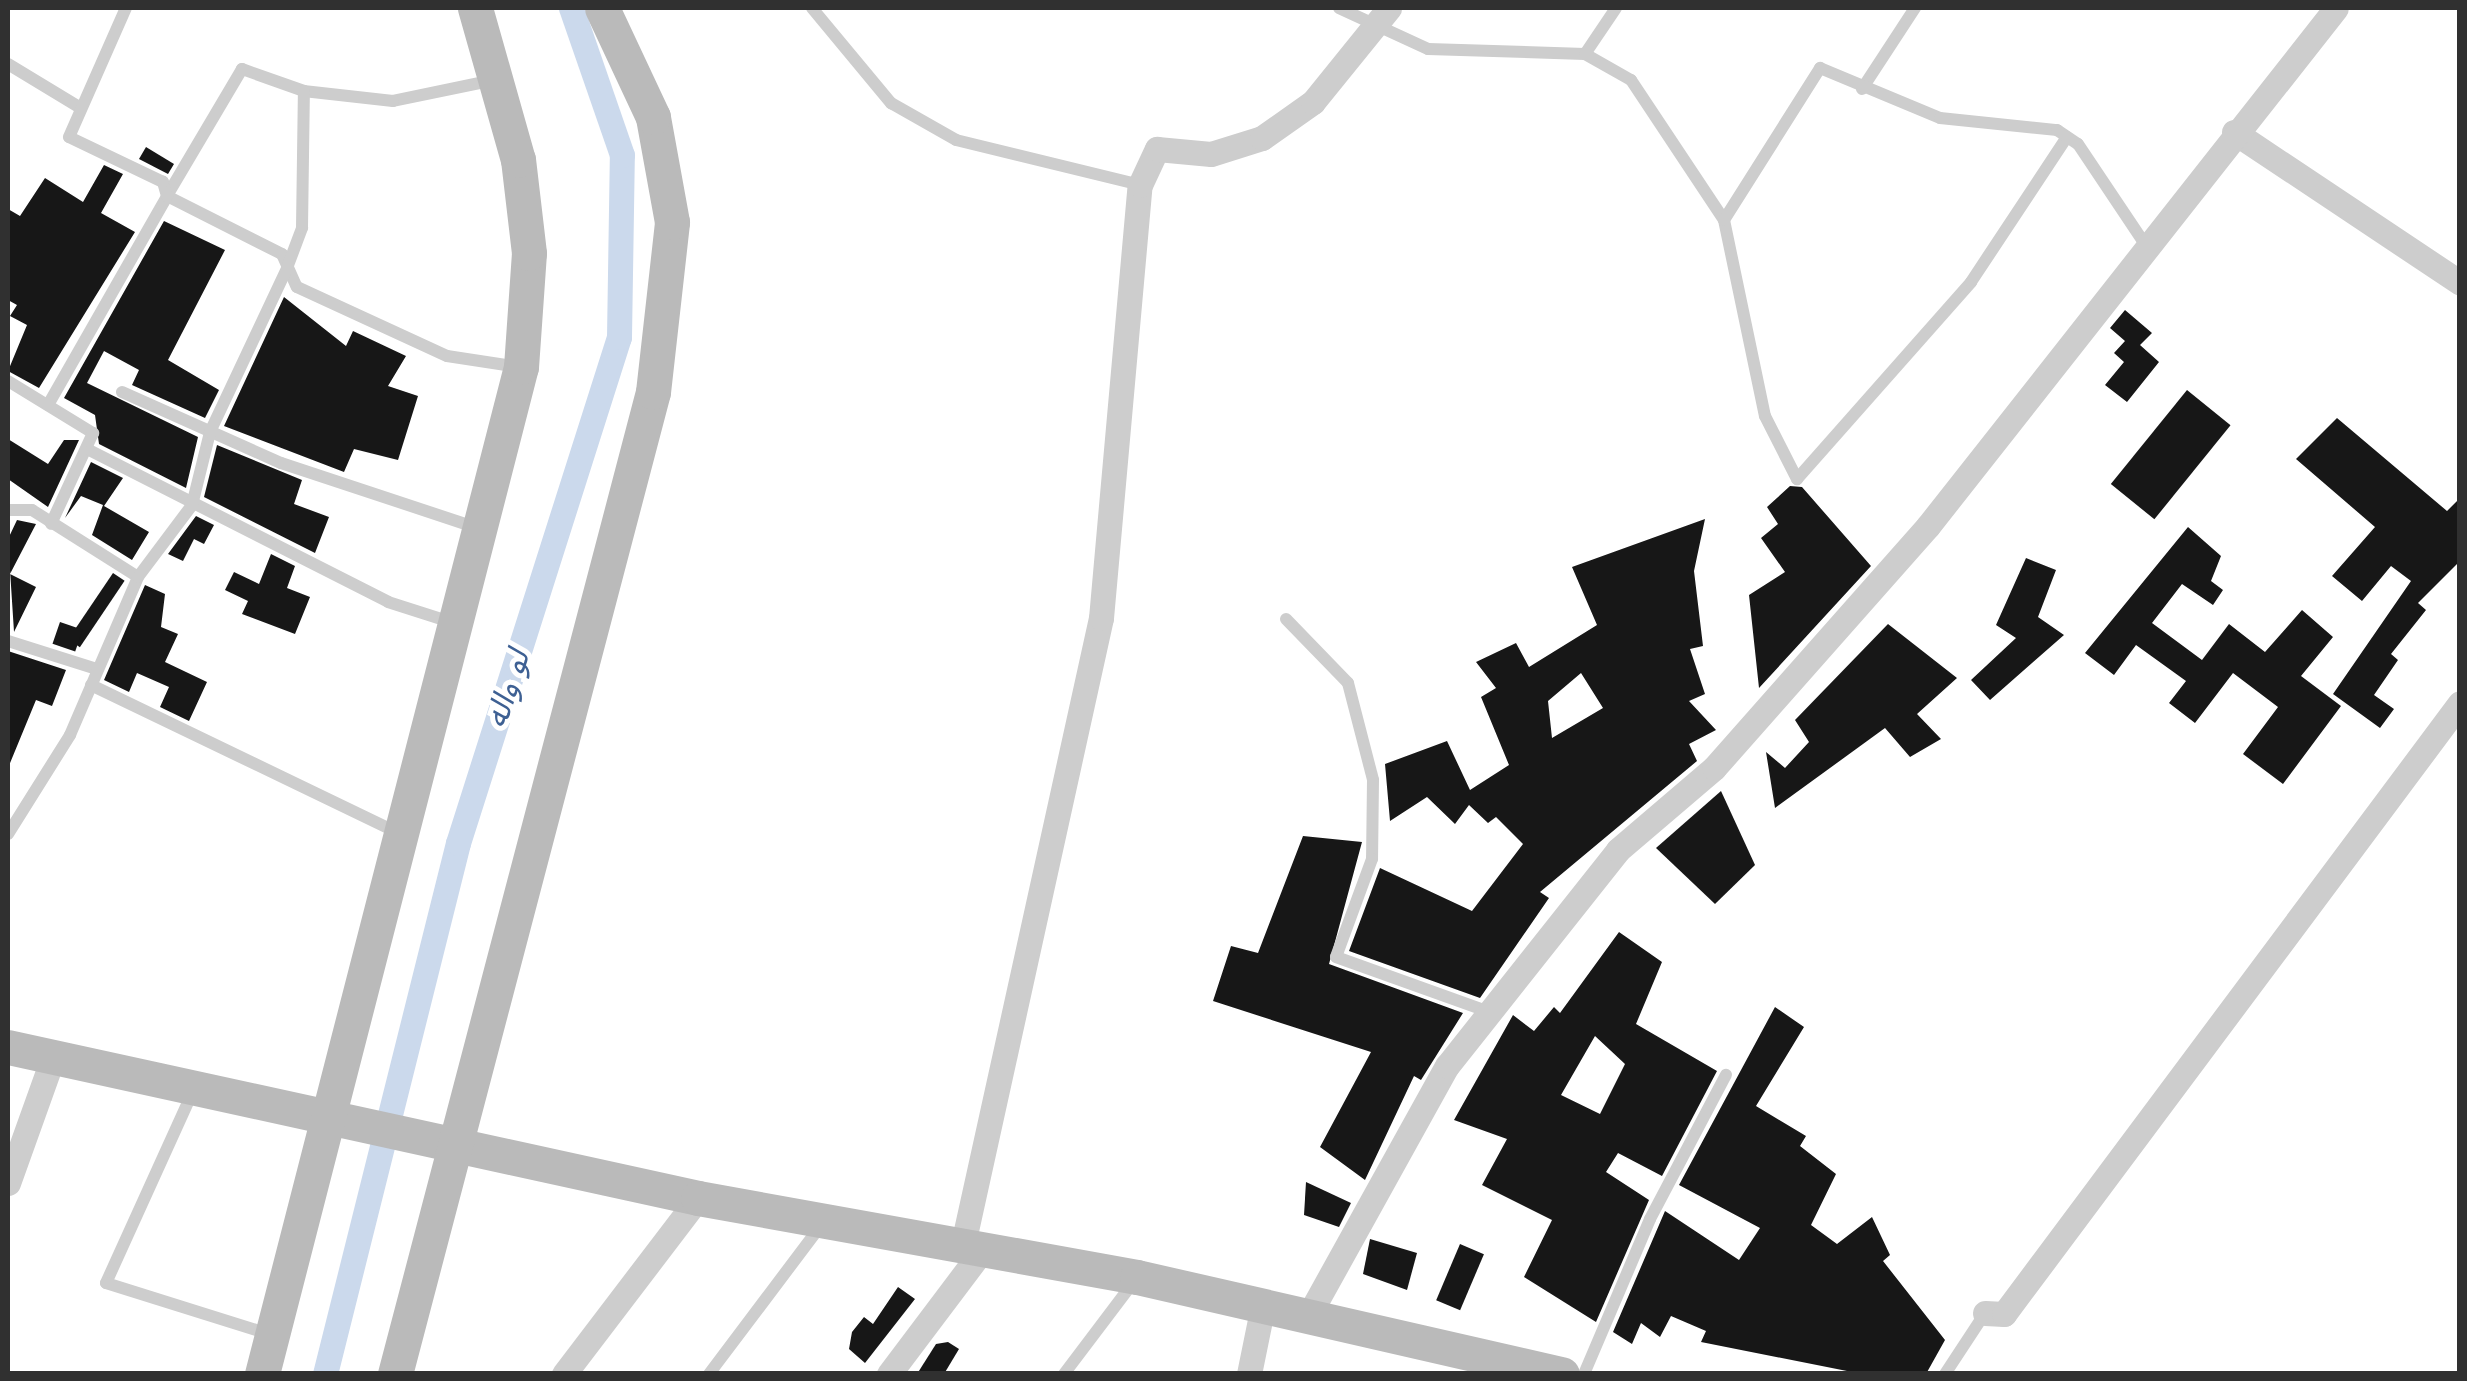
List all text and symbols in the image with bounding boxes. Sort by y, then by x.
water label: لو واله [476,645,538,733]

